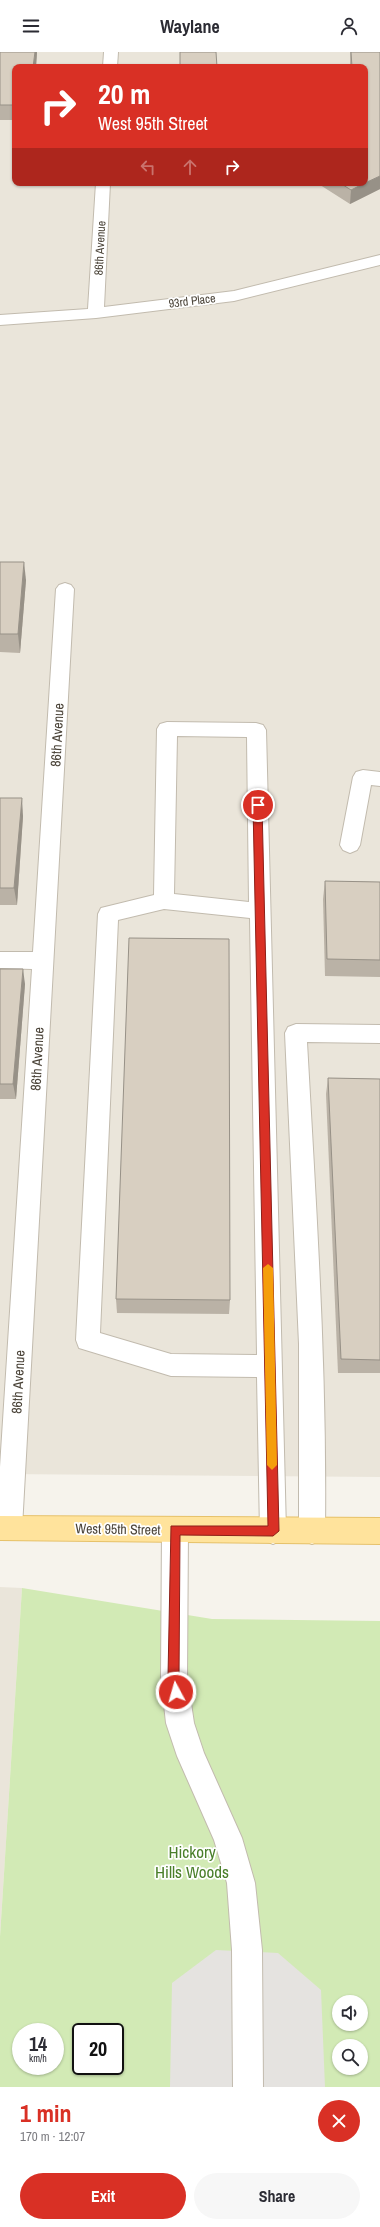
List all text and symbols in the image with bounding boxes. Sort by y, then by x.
text: Waylane [160,14,220,39]
icon: menu [20,15,42,37]
icon: person [338,15,360,37]
text: 20 m [98,75,150,113]
icon: right [32,80,84,132]
text: West 95th Street [98,111,208,136]
icon: left [137,156,159,178]
icon: ahead [179,156,201,178]
icon: right [221,156,243,178]
street label: 86th Avenue [91,220,109,276]
street label: 93rd Place [168,290,216,312]
street label: 86th Avenue [46,703,68,767]
pin [241,788,275,822]
icon: arrive [247,794,269,816]
street label: 86th Avenue [26,1027,48,1091]
street label: 86th Avenue [7,1350,29,1414]
street label: West 95th Street [75,1519,161,1539]
position arrow [155,1671,197,1713]
park label: Hickory Hills Woods [155,1840,229,1883]
map controls [332,1995,368,2075]
button: sound [332,1995,368,2031]
speed limit sign: 20 [72,2023,124,2075]
text: 14 [29,2030,47,2057]
button: search [332,2039,368,2075]
text: km/h [29,2052,47,2065]
text: 1 min [20,2097,71,2129]
button: close [318,2100,360,2142]
text: 170 m · 12:07 [20,2128,85,2145]
button: Exit [20,2173,186,2219]
button: Share [194,2173,360,2219]

